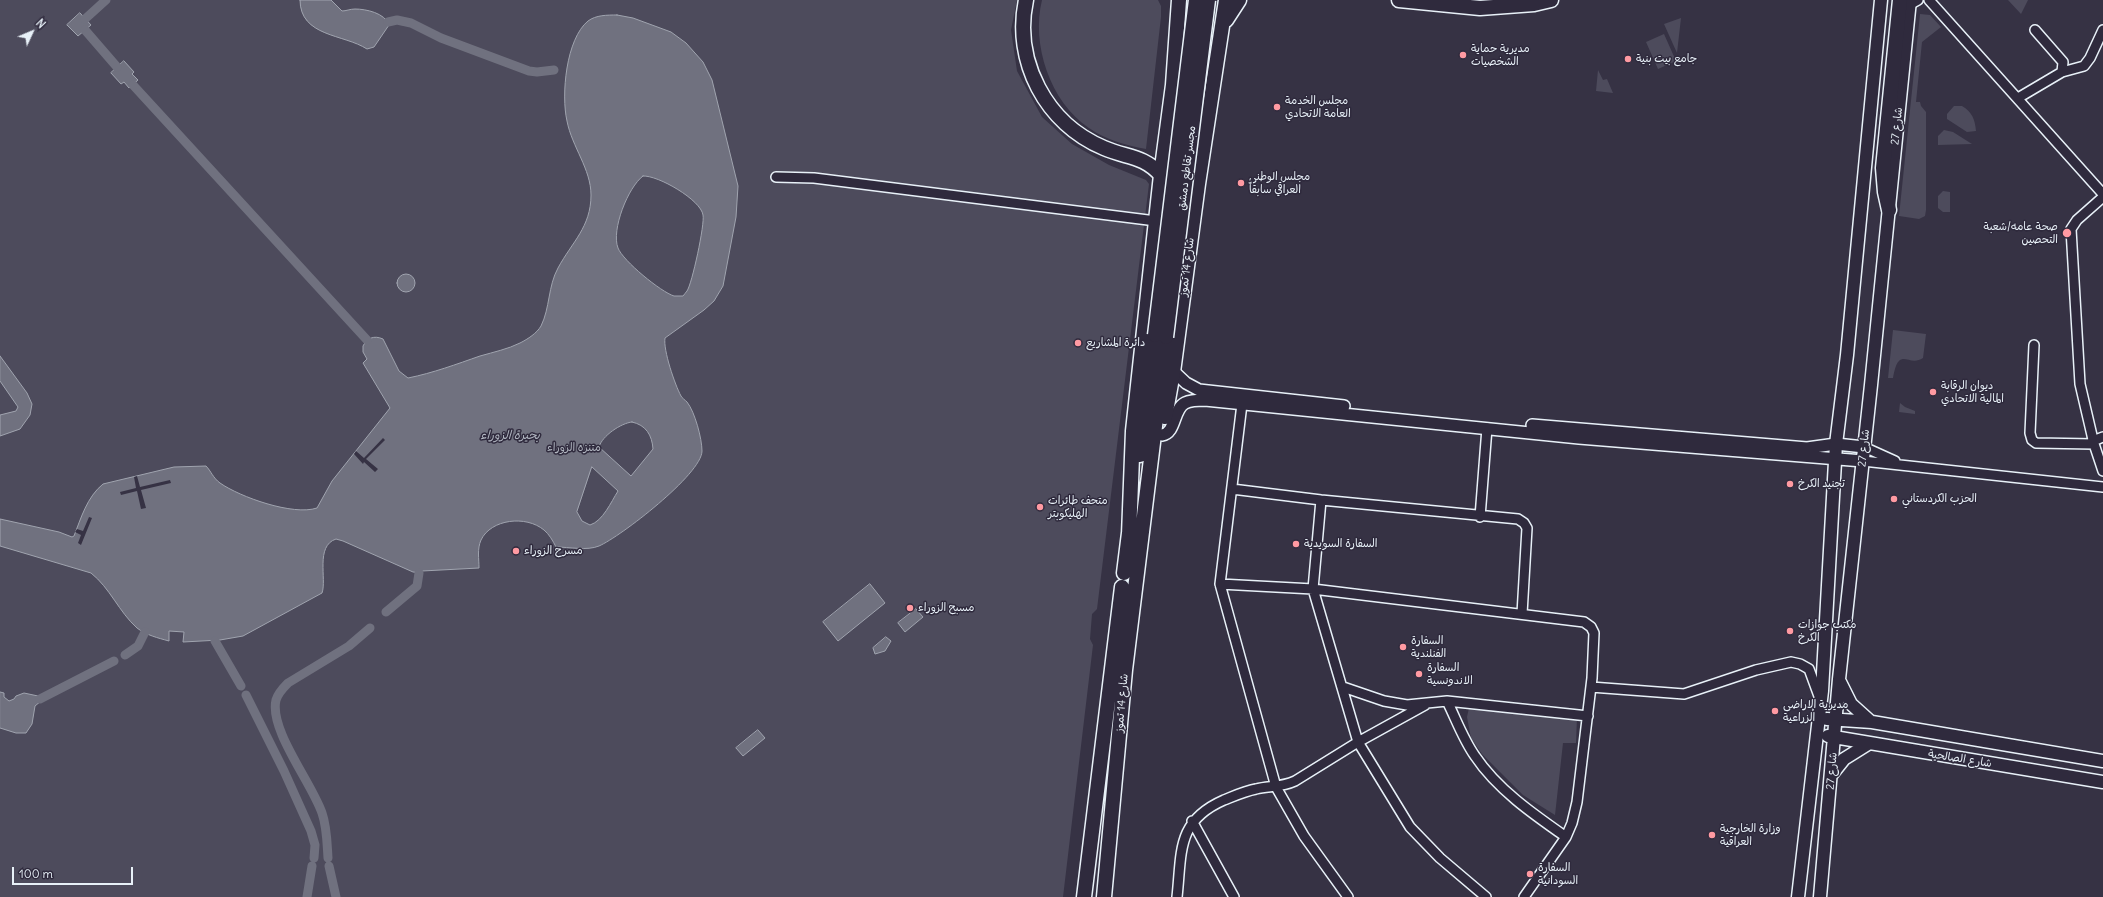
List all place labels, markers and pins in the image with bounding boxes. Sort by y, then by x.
place label: مديرية حماية الشخصيات [1471,42,1530,68]
marker: مديرية حماية الشخصيات [1458,50,1468,60]
place label: جامع بيت بنية [1636,52,1697,66]
marker: جامع بيت بنية [1623,54,1633,64]
place label: مجلس الخدمة العامة الاتحادي [1285,94,1351,120]
marker: مجلس الخدمة العامة الاتحادي [1272,102,1282,112]
place label: مجلس الوطني العراقي سابقاً [1249,170,1310,196]
marker: مجلس الوطني العراقي سابقاً [1236,178,1246,188]
place label: صحة عامه/شعبة التحصين [1984,220,2058,246]
marker: صحة عامه/شعبة التحصين [2061,227,2073,239]
place label: دائرة المشاريع [1086,336,1145,350]
marker: دائرة المشاريع [1073,338,1083,348]
place label: ديوان الرقابة المالية الاتحادي [1941,379,2004,405]
marker: ديوان الرقابة المالية الاتحادي [1928,387,1938,397]
place label: تجنيد الكرخ [1798,477,1845,491]
marker: تجنيد الكرخ [1785,479,1795,489]
place label: الحزب الكردستاني [1902,492,1977,506]
place label: متحف طائرات الهليكوبتر [1048,494,1108,520]
marker: الحزب الكردستاني [1889,494,1899,504]
marker: متحف طائرات الهليكوبتر [1035,502,1045,512]
place label: السفارة السويدية [1304,537,1378,551]
marker: السفارة السويدية [1291,539,1301,549]
place label: مسرح الزوراء [524,544,583,558]
marker: مسرح الزوراء [511,546,521,556]
place label: مسبح الزوراء [918,601,974,615]
marker: مسبح الزوراء [905,603,915,613]
place label: مكتب جوازات الكرخ [1798,618,1856,644]
marker: مكتب جوازات الكرخ [1785,626,1795,636]
place label: السفارة الفنلندية [1411,634,1446,660]
marker: السفارة الفنلندية [1398,642,1408,652]
place label: السفارة الاندونسية [1427,661,1473,687]
marker: السفارة الاندونسية [1414,669,1424,679]
place label: مديرية الاراضي الزراعية [1783,698,1848,724]
marker: مديرية الاراضي الزراعية [1770,706,1780,716]
place label: وزارة الخارجية العراقية [1720,822,1781,848]
marker: وزارة الخارجية العراقية [1707,830,1717,840]
place label: السفارة السودانية [1538,861,1578,887]
marker: السفارة السودانية [1525,869,1535,879]

